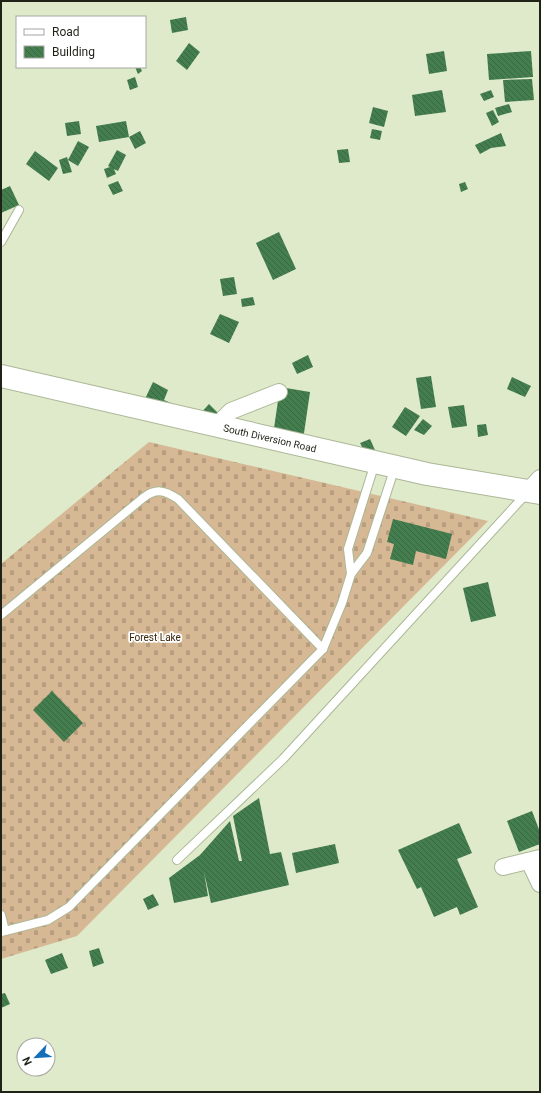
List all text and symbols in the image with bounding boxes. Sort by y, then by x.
legend [16,16,146,68]
text: Road [52,25,80,39]
text: Building [52,45,95,59]
street label: South Diversion Road [222,422,317,454]
park label: Forest Lake [129,632,181,643]
north arrow [16,1037,56,1077]
text: N [20,1055,35,1067]

